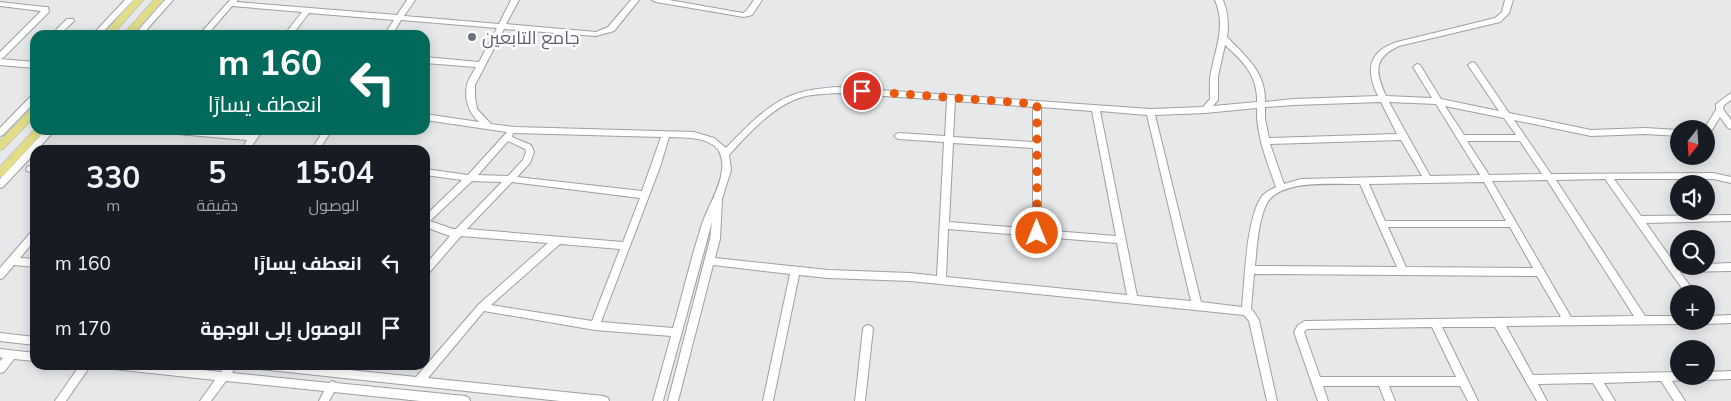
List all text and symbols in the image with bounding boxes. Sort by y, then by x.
place label: جامع التابعين [482,26,579,50]
marker: جامع التابعين [466,31,478,43]
text: 160 m [218,40,322,84]
icon: left [340,50,405,115]
pin [841,70,883,112]
icon: arrive [848,77,876,105]
text: انعطف يسارًا [208,90,322,118]
north arrow [1670,120,1715,165]
map controls [1670,120,1715,385]
text: 5 [208,153,226,191]
text: 15:04 [294,153,374,191]
text: 330 [86,158,140,196]
button: sound [1670,175,1715,220]
text: m [106,195,120,215]
text: دقيقة [196,195,238,215]
text: الوصول [309,195,360,215]
position arrow [1010,206,1062,258]
button: search [1670,230,1715,275]
icon: left [377,249,405,277]
text: 160 m [55,251,111,275]
text: انعطف يسارًا [253,251,362,275]
button: + [1670,285,1715,330]
icon: arrive [377,314,405,342]
text: 170 m [55,316,111,340]
text: الوصول إلى الوجهة [200,316,362,340]
button: − [1670,340,1715,385]

